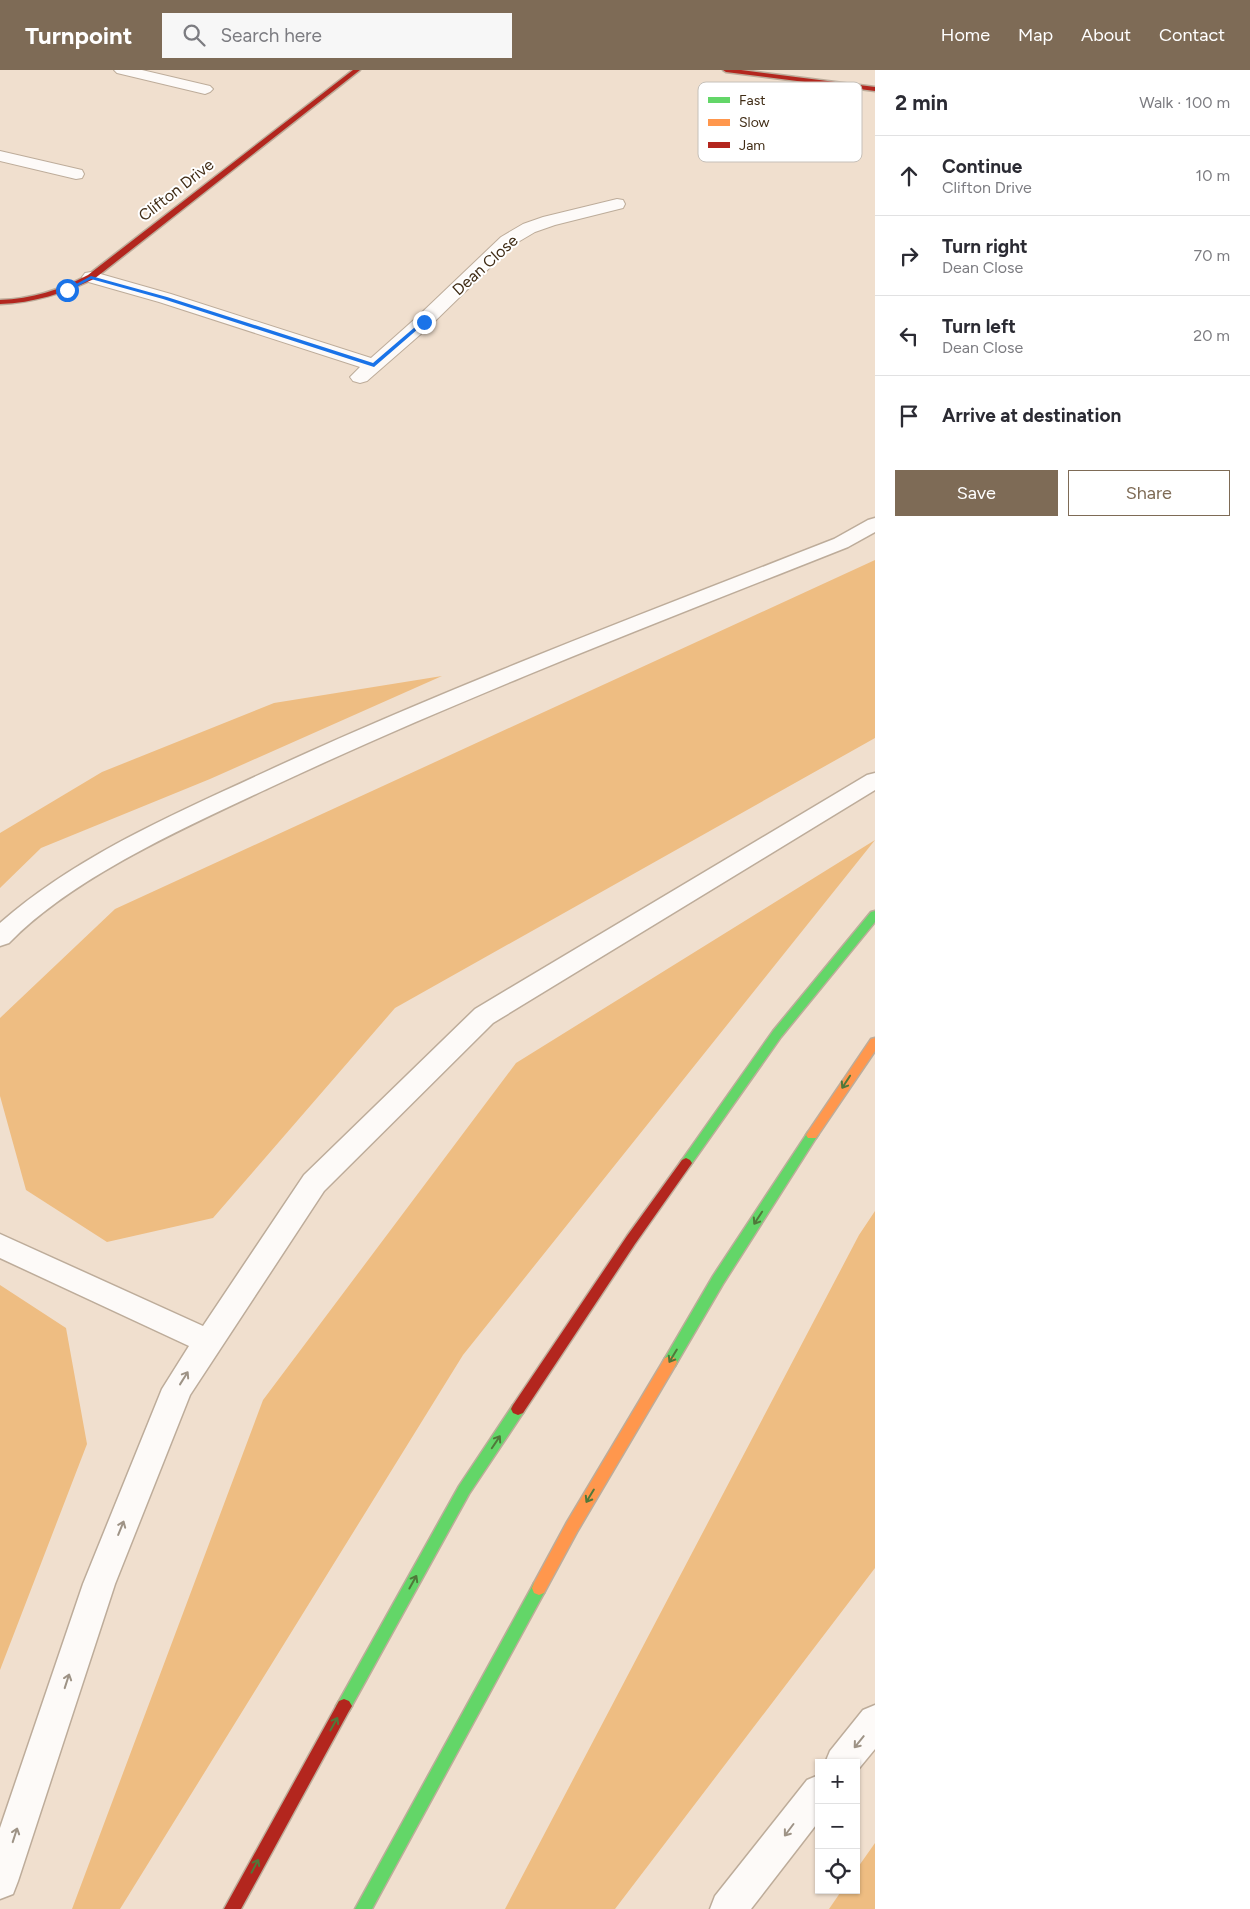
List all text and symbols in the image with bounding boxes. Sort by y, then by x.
search box [162,13,512,58]
text: Turnpoint [25,21,132,50]
icon: search [180,21,208,49]
text: Search here [220,24,322,47]
text: Home [941,24,990,46]
text: Map [1018,24,1053,46]
text: About [1081,24,1131,46]
text: Contact [1159,24,1225,46]
legend [698,82,862,162]
text: 2 min [895,90,948,115]
text: Fast [739,92,765,109]
text: Walk · 100 m [1139,93,1230,112]
text: Slow [739,114,770,131]
text: Jam [739,137,765,154]
street label: Clifton Drive [135,155,217,225]
text: Continue [942,155,1022,178]
icon: ahead [895,162,923,190]
text: 10 m [1196,166,1230,185]
text: Clifton Drive [942,178,1032,197]
street label: Dean Close [448,231,522,299]
text: Turn right [942,235,1028,258]
icon: right [895,242,923,270]
text: 70 m [1194,246,1230,265]
text: Dean Close [942,258,1023,277]
route start [56,279,79,302]
route end [413,311,436,334]
text: Turn left [942,315,1016,338]
icon: left [895,322,923,350]
text: 20 m [1193,326,1230,345]
text: Dean Close [942,338,1023,357]
icon: arrive [895,402,923,430]
text: Arrive at destination [942,404,1121,427]
button: Save [895,470,1058,516]
button: Share [1068,470,1230,516]
one-way arrow [841,1074,851,1088]
one-way arrow [753,1211,763,1225]
one-way arrow [667,1349,677,1363]
one-way arrow [179,1371,189,1385]
one-way arrow [491,1436,501,1450]
one-way arrow [584,1489,594,1503]
one-way arrow [118,1520,127,1535]
one-way arrow [408,1574,418,1589]
one-way arrow [63,1673,72,1689]
one-way arrow [329,1717,339,1731]
one-way arrow [853,1735,864,1748]
map controls [815,1759,860,1894]
button: + [815,1759,860,1804]
button: − [815,1804,860,1849]
one-way arrow [784,1823,794,1837]
one-way arrow [11,1827,21,1843]
button: locate [815,1849,860,1894]
one-way arrow [251,1859,260,1874]

